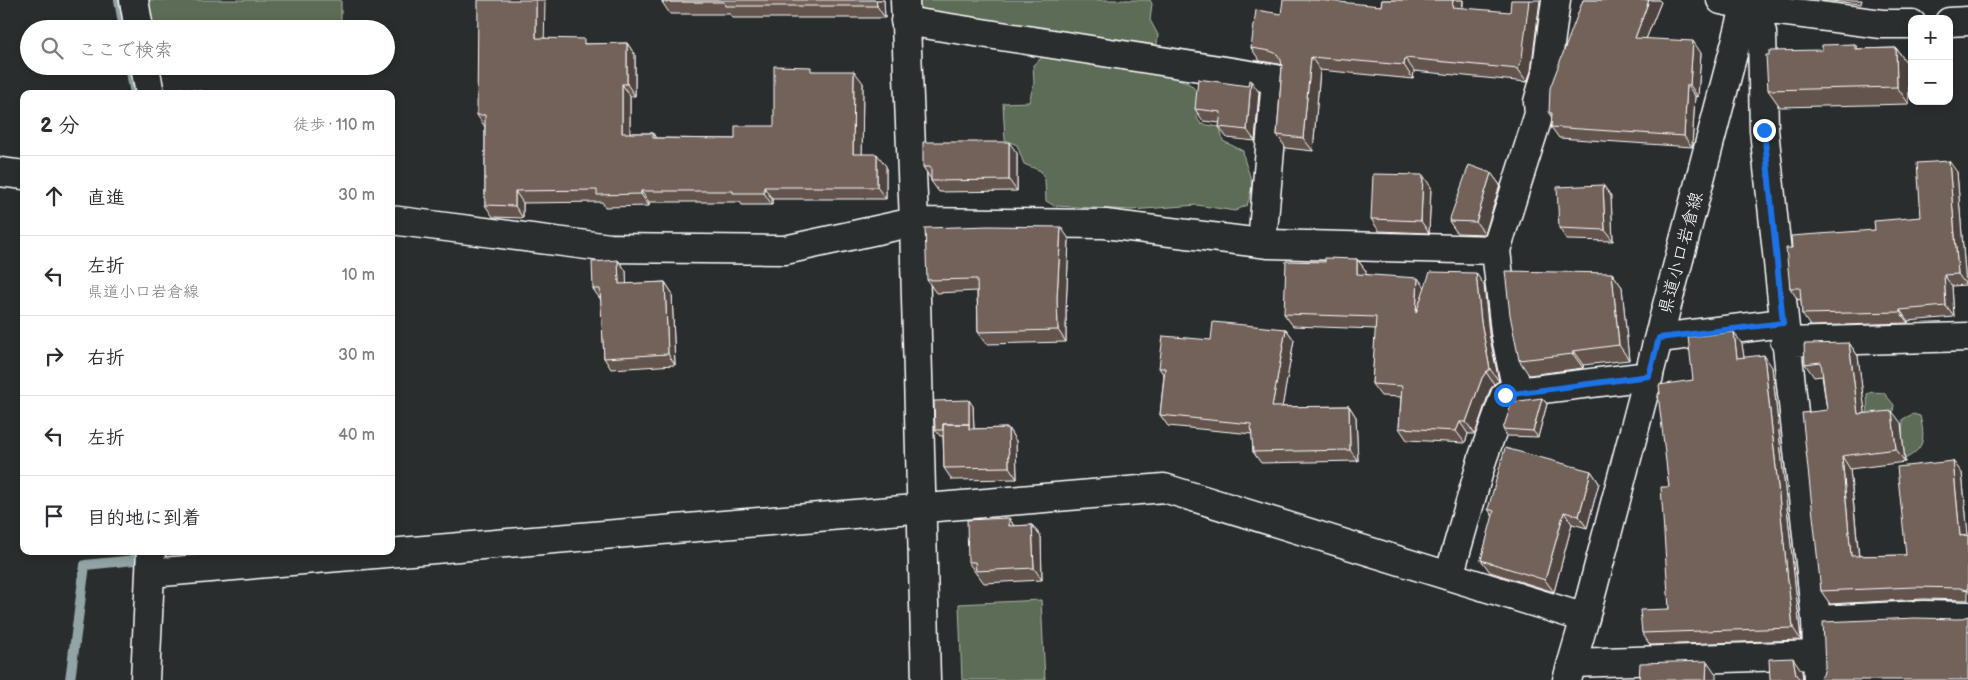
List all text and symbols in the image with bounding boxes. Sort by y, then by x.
map controls [1908,15,1953,105]
button: + [1908,15,1953,60]
search box [20,20,395,75]
icon: search [38,34,66,62]
text: ここで検索 [78,39,173,62]
button: − [1908,60,1953,105]
text: 2 分 [40,113,79,138]
text: 徒歩 · 110 m [293,116,375,135]
route end [1753,119,1776,142]
icon: ahead [40,182,68,210]
text: 30 m [338,186,375,205]
text: 直進 [87,187,125,210]
street label: 県道小口岩倉線 [1655,189,1707,317]
text: 左折 [87,255,125,278]
icon: left [40,262,68,290]
text: 10 m [342,266,375,285]
text: 県道小口岩倉線 [87,283,199,302]
icon: right [40,342,68,370]
text: 30 m [338,346,375,365]
text: 右折 [87,347,125,370]
route start [1494,384,1517,407]
icon: left [40,422,68,450]
text: 40 m [338,426,375,445]
text: 左折 [87,427,125,450]
icon: arrive [40,502,68,530]
text: 目的地に到着 [87,507,201,530]

